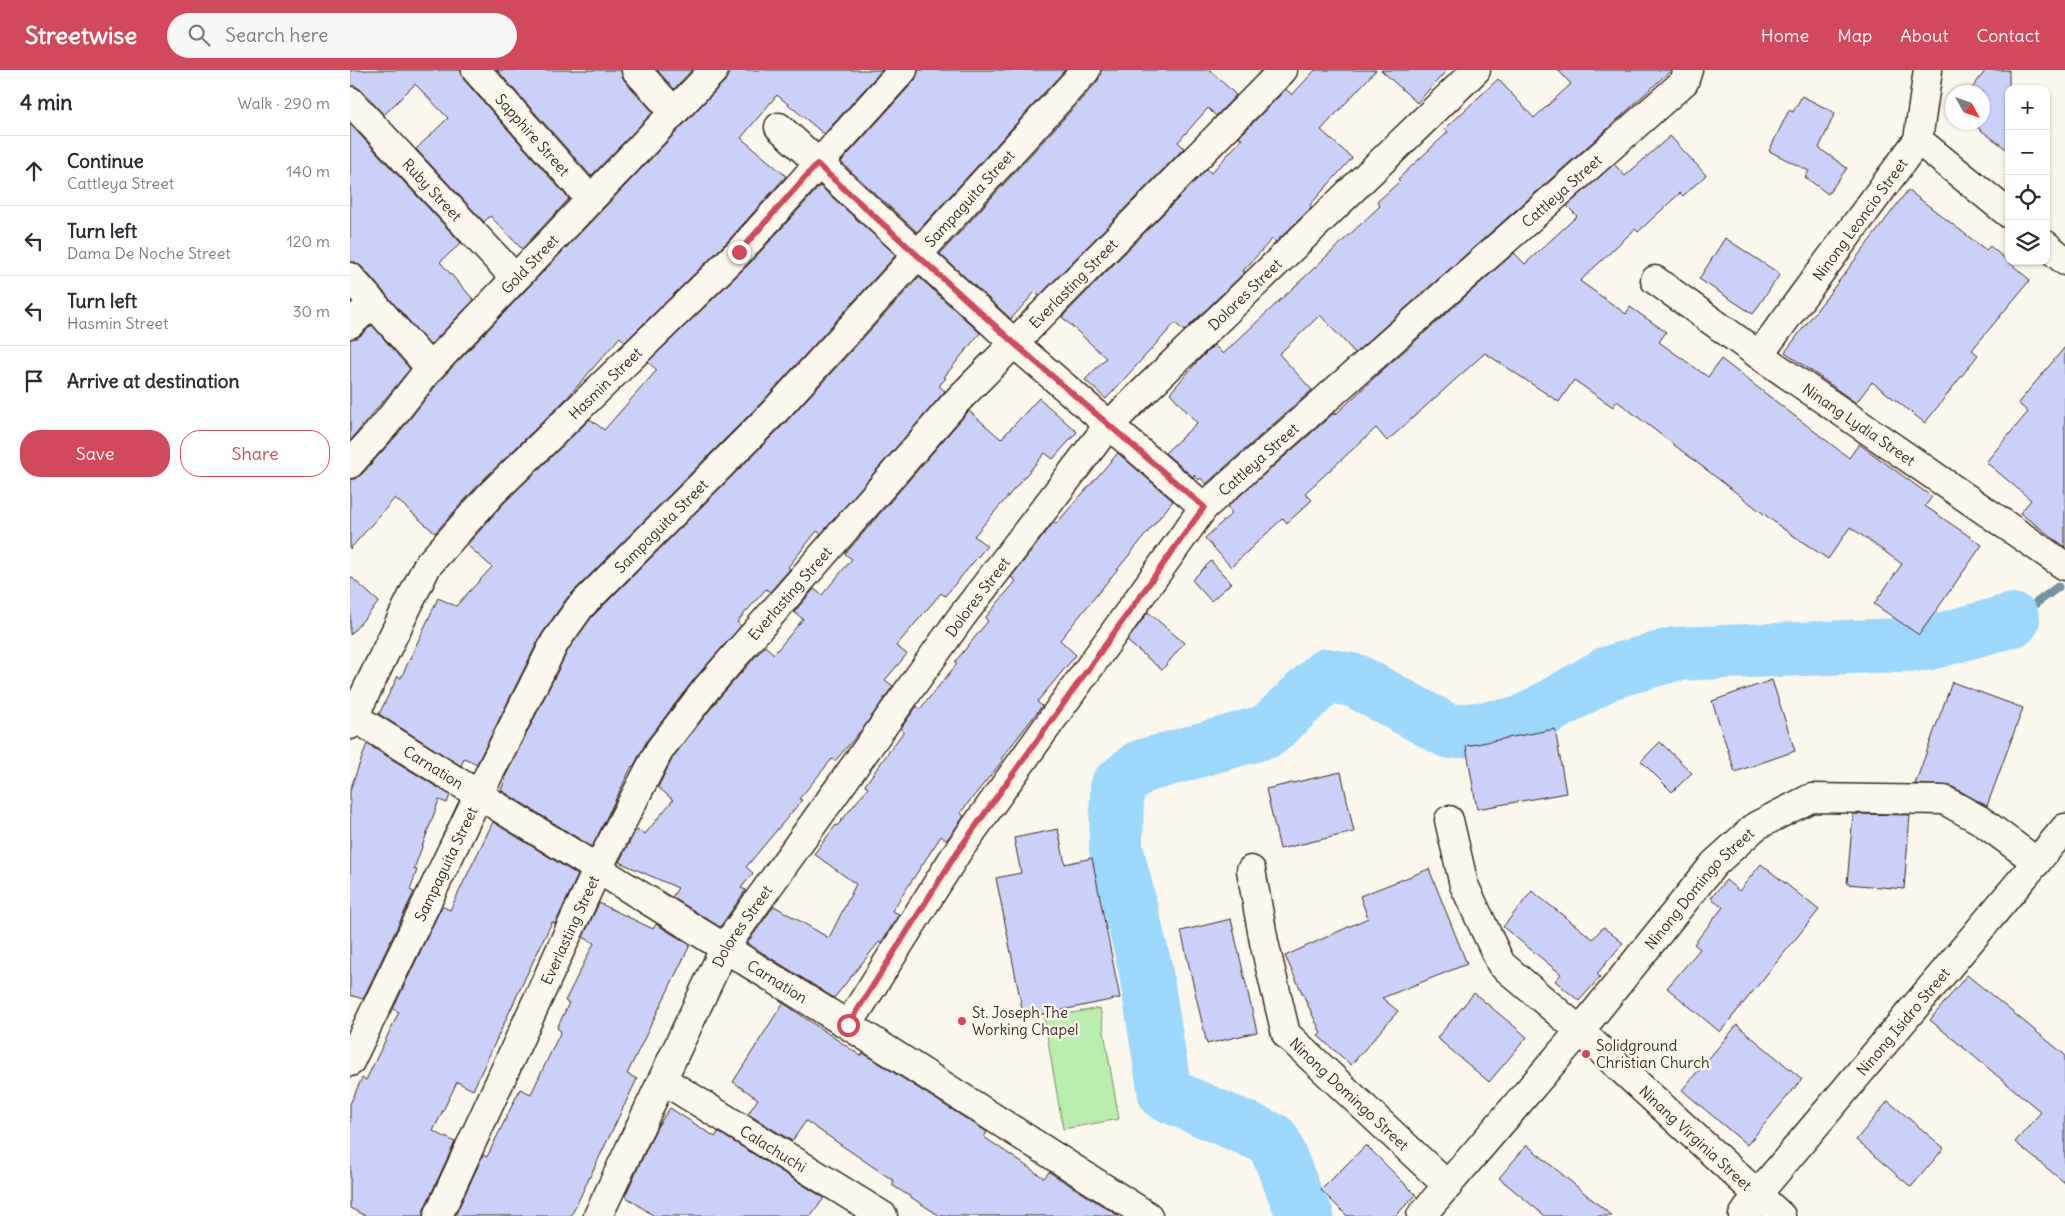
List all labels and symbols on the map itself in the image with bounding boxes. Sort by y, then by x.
north arrow [1945,85,1990,130]
street label: Sapphire Street [492,89,574,180]
street label: Sampaguita Street [920,146,1018,251]
street label: Cattleya Street [1517,150,1605,231]
street label: Ruby Street [399,154,466,225]
street label: Ninong Leoncio Street [1808,154,1911,284]
street label: Gold Street [497,230,562,298]
street label: Everlasting Street [1025,235,1121,332]
route end [728,241,751,264]
street label: Dolores Street [1204,254,1285,334]
street label: Hasmin Street [564,343,645,423]
street label: Ninang Lydia Street [1799,379,1919,470]
street label: Cattleya Street [1214,419,1302,500]
street label: Sampaguita Street [610,475,712,577]
street label: Everlasting Street [744,542,835,644]
street label: Dolores Street [941,553,1013,640]
street label: Carnation [400,741,468,793]
street label: Sampaguita Street [410,803,481,924]
street label: Ninong Domingo Street [1640,823,1757,953]
street label: Everlasting Street [536,872,603,987]
street label: Dolores Street [707,881,776,970]
street label: Carnation [744,955,811,1007]
street label: Ninong Isidro Street [1852,963,1953,1079]
place label: St. Joseph The Working Chapel [972,1003,1078,1039]
route start [837,1014,860,1037]
marker: St. Joseph The Working Chapel [956,1015,968,1027]
street label: Ninong Domingo Street [1286,1033,1413,1154]
place label: Solidground Christian Church [1596,1036,1710,1072]
marker: Solidground Christian Church [1580,1048,1592,1060]
street label: Ninang Virginia Street [1636,1081,1756,1194]
street label: Calachuchi [737,1121,810,1176]

